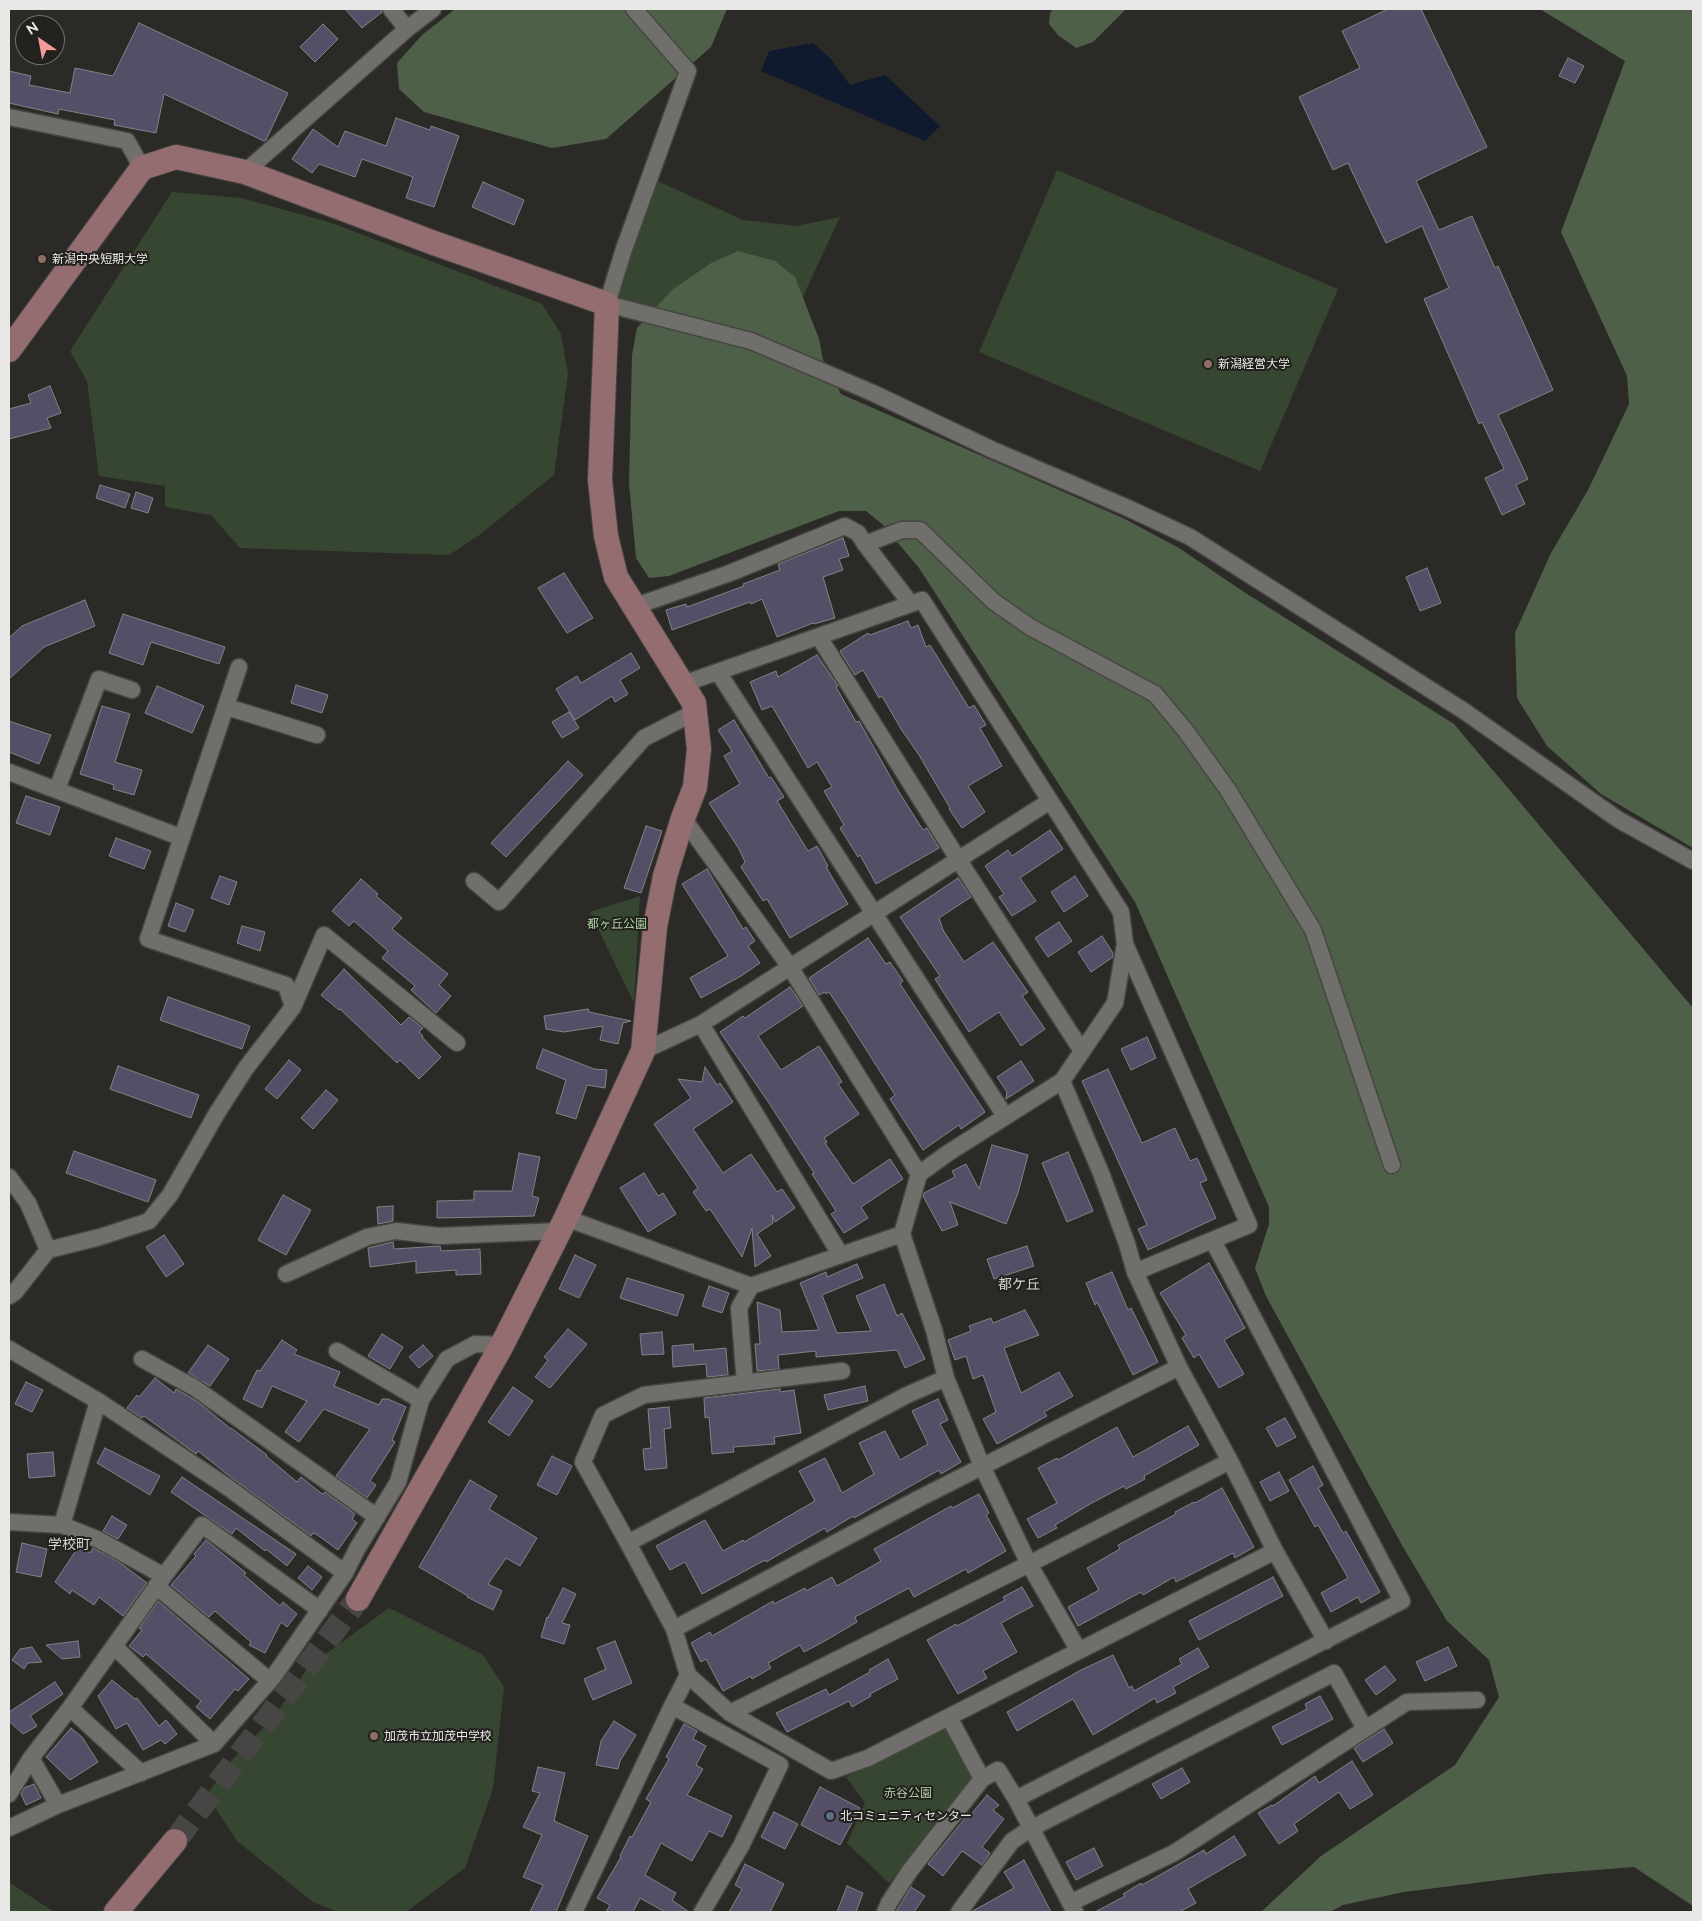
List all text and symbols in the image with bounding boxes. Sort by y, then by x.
north arrow [15,15,65,65]
text: N [24,19,41,38]
place label: 新潟中央短期大学 [52,252,148,266]
marker: 新潟中央短期大学 [36,253,48,265]
place label: 新潟経営大学 [1218,357,1290,371]
marker: 新潟経営大学 [1202,358,1214,370]
park label: 都ヶ丘公園 [587,917,647,931]
district label: 都ケ丘 [998,1277,1040,1293]
district label: 学校町 [48,1537,90,1553]
place label: 加茂市立加茂中学校 [384,1729,492,1743]
marker: 加茂市立加茂中学校 [368,1730,380,1742]
park label: 赤谷公園 [884,1786,932,1800]
place label: 北コミュニティセンター [840,1809,972,1823]
marker: 北コミュニティセンター [824,1810,836,1822]

